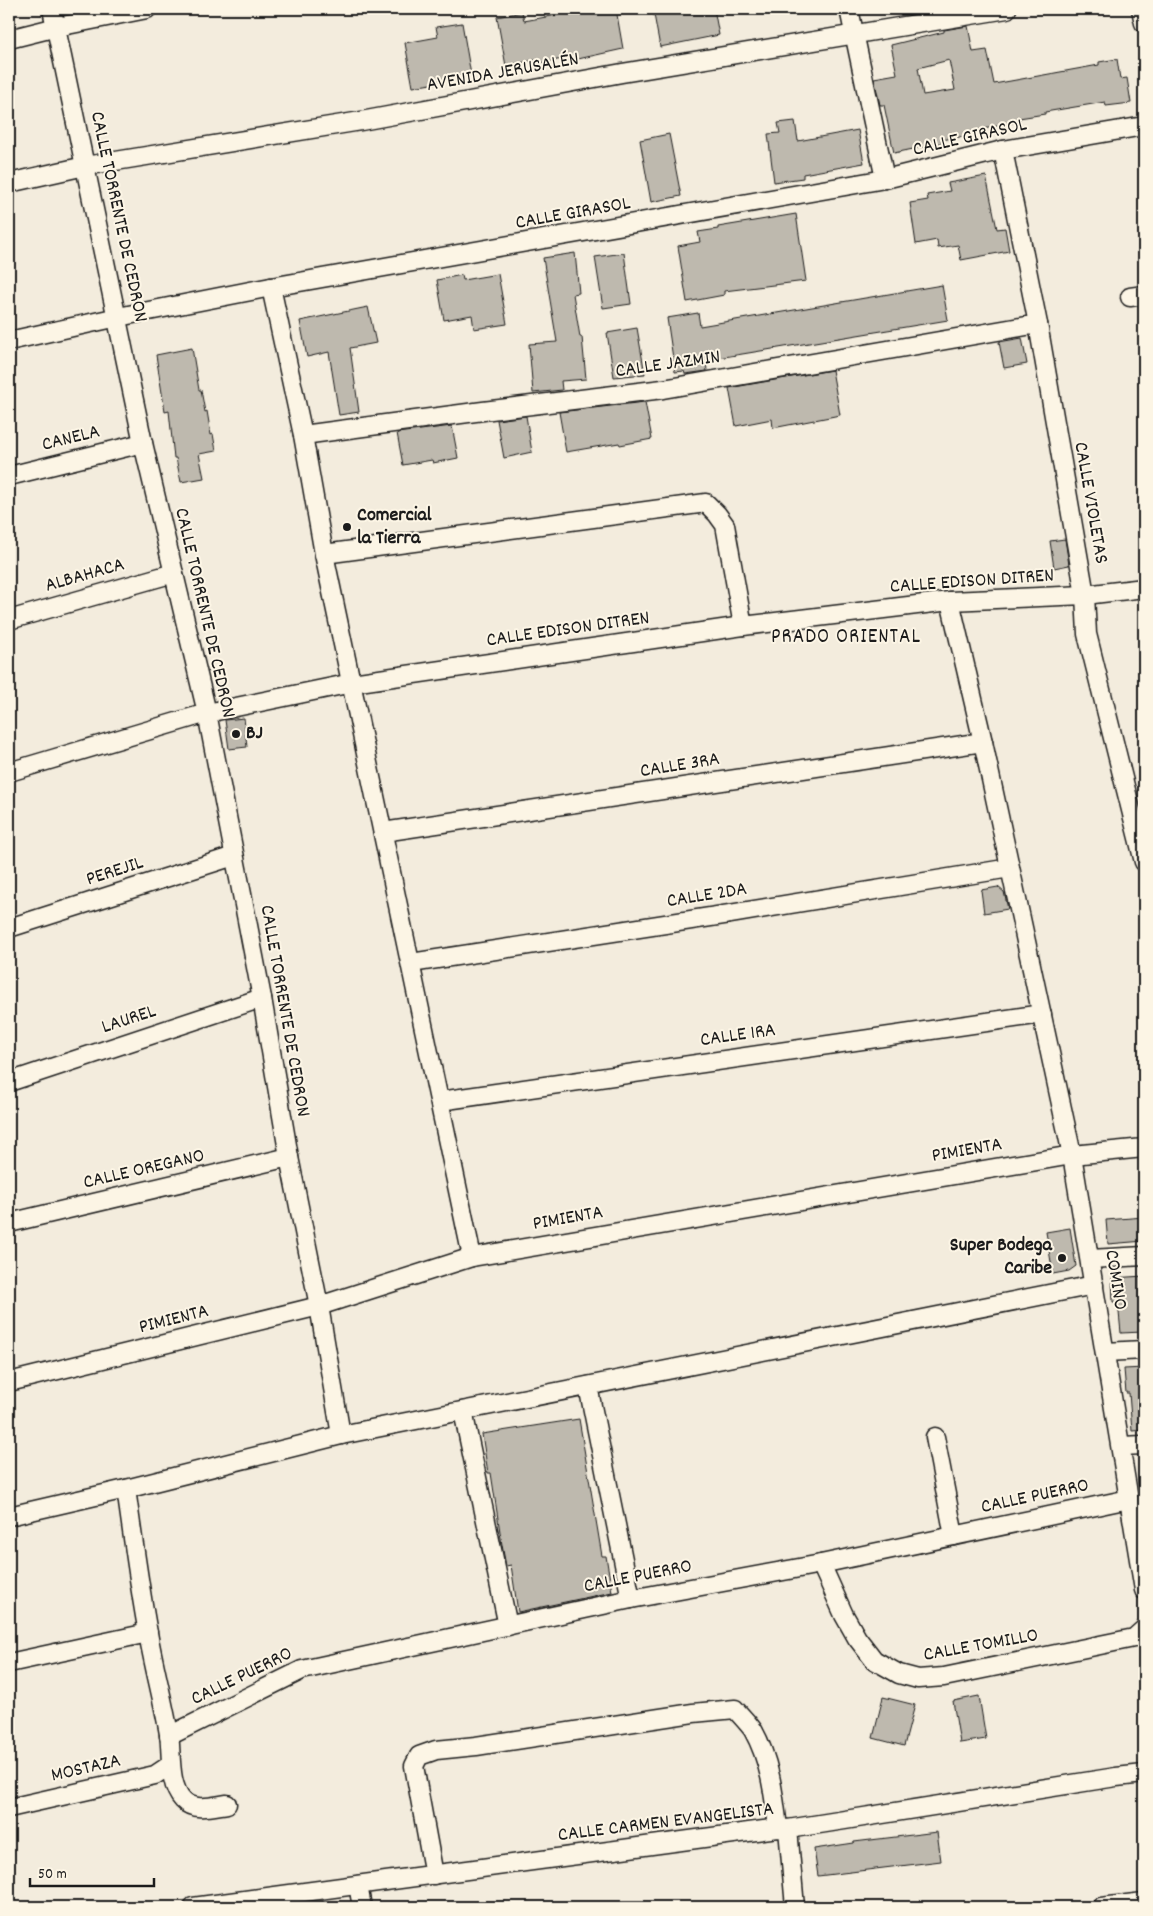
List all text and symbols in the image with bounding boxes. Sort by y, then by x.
street label: AVENIDA JERUSALÉN [425,46,581,100]
street label: CALLE TORRENTE DE CEDRON [82,109,154,325]
street label: CALLE GIRASOL [910,111,1030,165]
street label: CALLE GIRASOL [513,190,633,238]
street label: CALLE JAZMIN [614,344,722,386]
street label: CANELA [39,418,103,460]
street label: CALLE VIOLETAS [1066,440,1114,566]
place label: Comercial la Tierra [357,502,432,553]
street label: CALLE TORRENTE DE CEDRON [166,505,242,721]
marker: Comercial la Tierra [341,521,353,533]
street label: ALBAHACA [42,551,128,601]
street label: CALLE EDISON DITREN [889,562,1055,602]
street label: CALLE EDISON DITREN [485,605,651,655]
district label: PRADO ORIENTAL [771,623,921,653]
place label: BJ [246,720,263,748]
marker: BJ [230,728,242,740]
street label: CALLE 3RA [638,746,722,786]
street label: PEREJIL [83,850,147,894]
street label: CALLE 2DA [665,876,749,916]
street label: CALLE TORRENTE DE CEDRON [252,903,316,1119]
street label: LAUREL [98,998,160,1042]
street label: CALLE 1RA [698,1017,778,1055]
street label: PIMIENTA [930,1131,1005,1171]
street label: CALLE OREGANO [81,1142,207,1198]
street label: PIMIENTA [531,1199,606,1239]
place label: Super Bodega Caribe [950,1232,1053,1283]
street label: COMINO [1096,1248,1134,1312]
marker: Super Bodega Caribe [1056,1252,1068,1264]
street label: PIMIENTA [136,1298,212,1342]
street label: CALLE PUERRO [978,1472,1092,1522]
street label: CALLE PUERRO [582,1553,694,1601]
street label: CALLE TOMILLO [921,1622,1041,1670]
street label: CALLE PUERRO [187,1640,297,1714]
street label: MOSTAZA [48,1747,124,1791]
street label: CALLE CARMEN EVANGELISTA [556,1796,776,1850]
scale bar [30,1856,154,1888]
text: 50 m [38,1864,67,1886]

